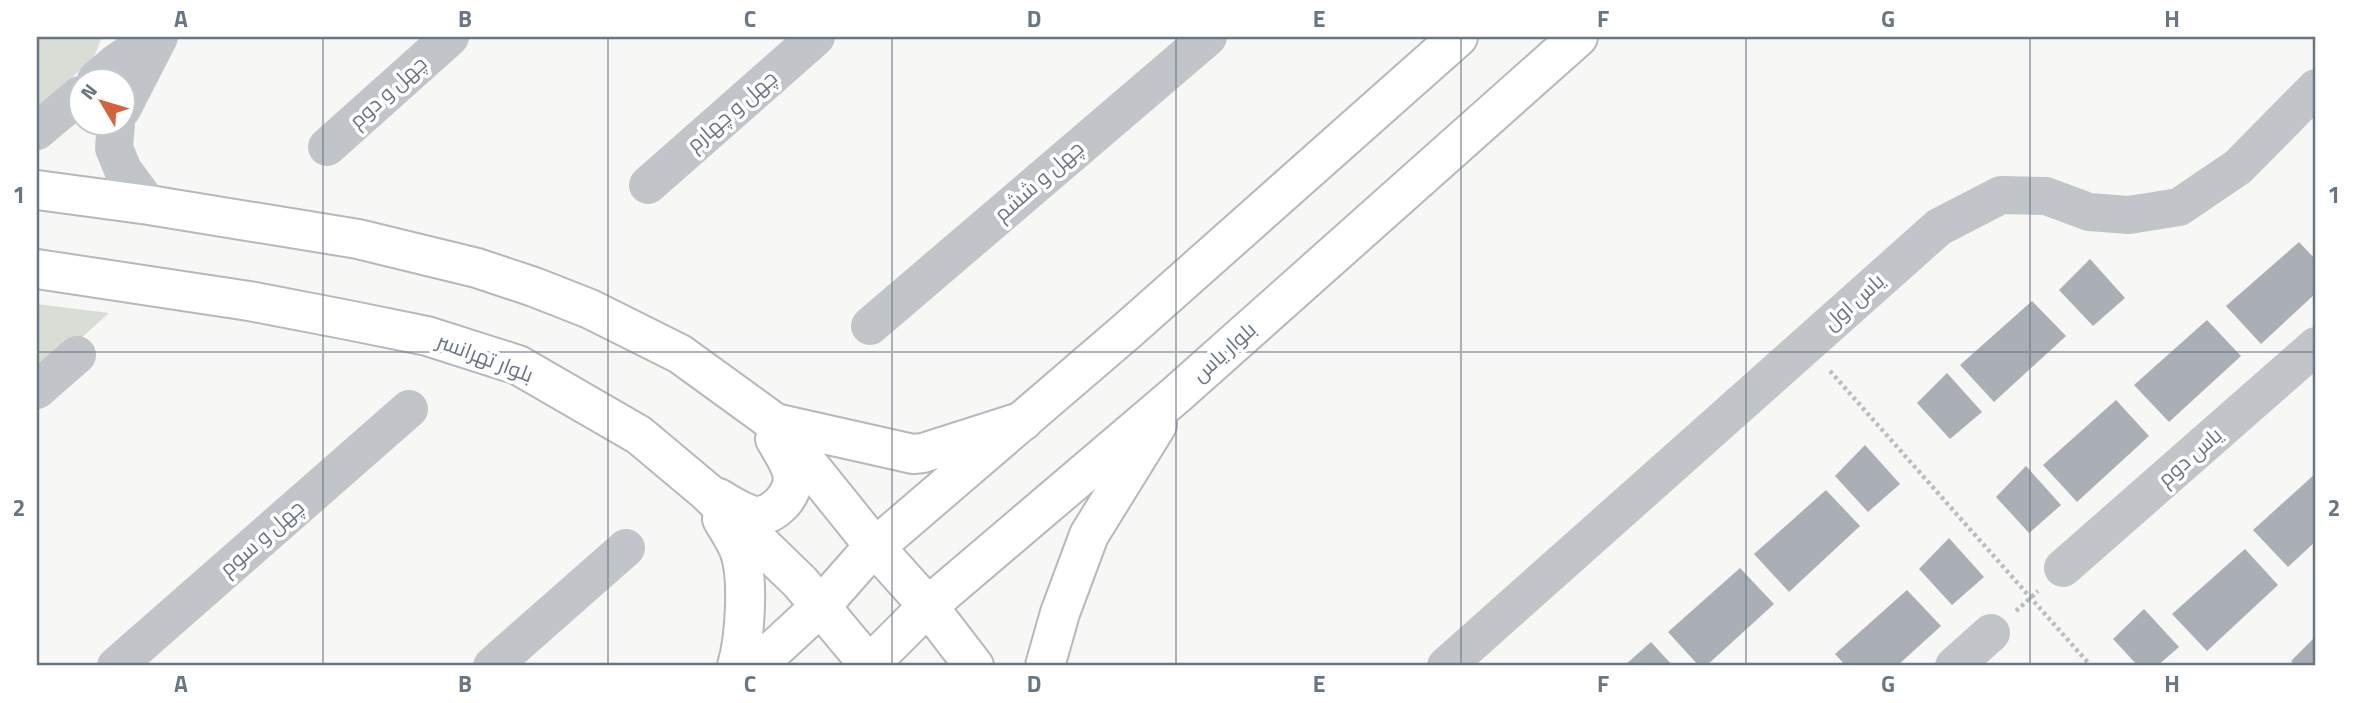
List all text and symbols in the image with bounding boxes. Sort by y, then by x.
text: A [174,1,188,36]
text: B [458,1,472,36]
text: C [744,1,756,36]
text: D [1027,1,1041,36]
text: E [1313,1,1325,36]
text: F [1597,1,1609,36]
text: G [1881,1,1895,36]
text: H [2164,1,2180,36]
street label: چهل و دوم [341,47,434,135]
street label: چهل و چهارم [679,62,784,159]
north arrow [66,66,136,136]
text: N [73,77,104,105]
street label: چهل و ششم [986,132,1090,228]
text: 1 [13,177,25,212]
text: 1 [2328,177,2340,212]
street label: یاس اول [1816,265,1891,338]
street label: بلوار یاس [1184,314,1263,389]
street label: بلوار تهرانسر [432,324,538,390]
street label: یاس دوم [2150,419,2229,493]
text: 2 [13,490,25,525]
text: 2 [2328,490,2340,525]
street label: چهل و سوم [212,491,311,583]
text: A [174,666,188,701]
text: B [458,666,472,701]
text: C [744,666,756,701]
text: D [1027,666,1041,701]
text: E [1313,666,1325,701]
text: F [1597,666,1609,701]
text: G [1881,666,1895,701]
text: H [2164,666,2180,701]

